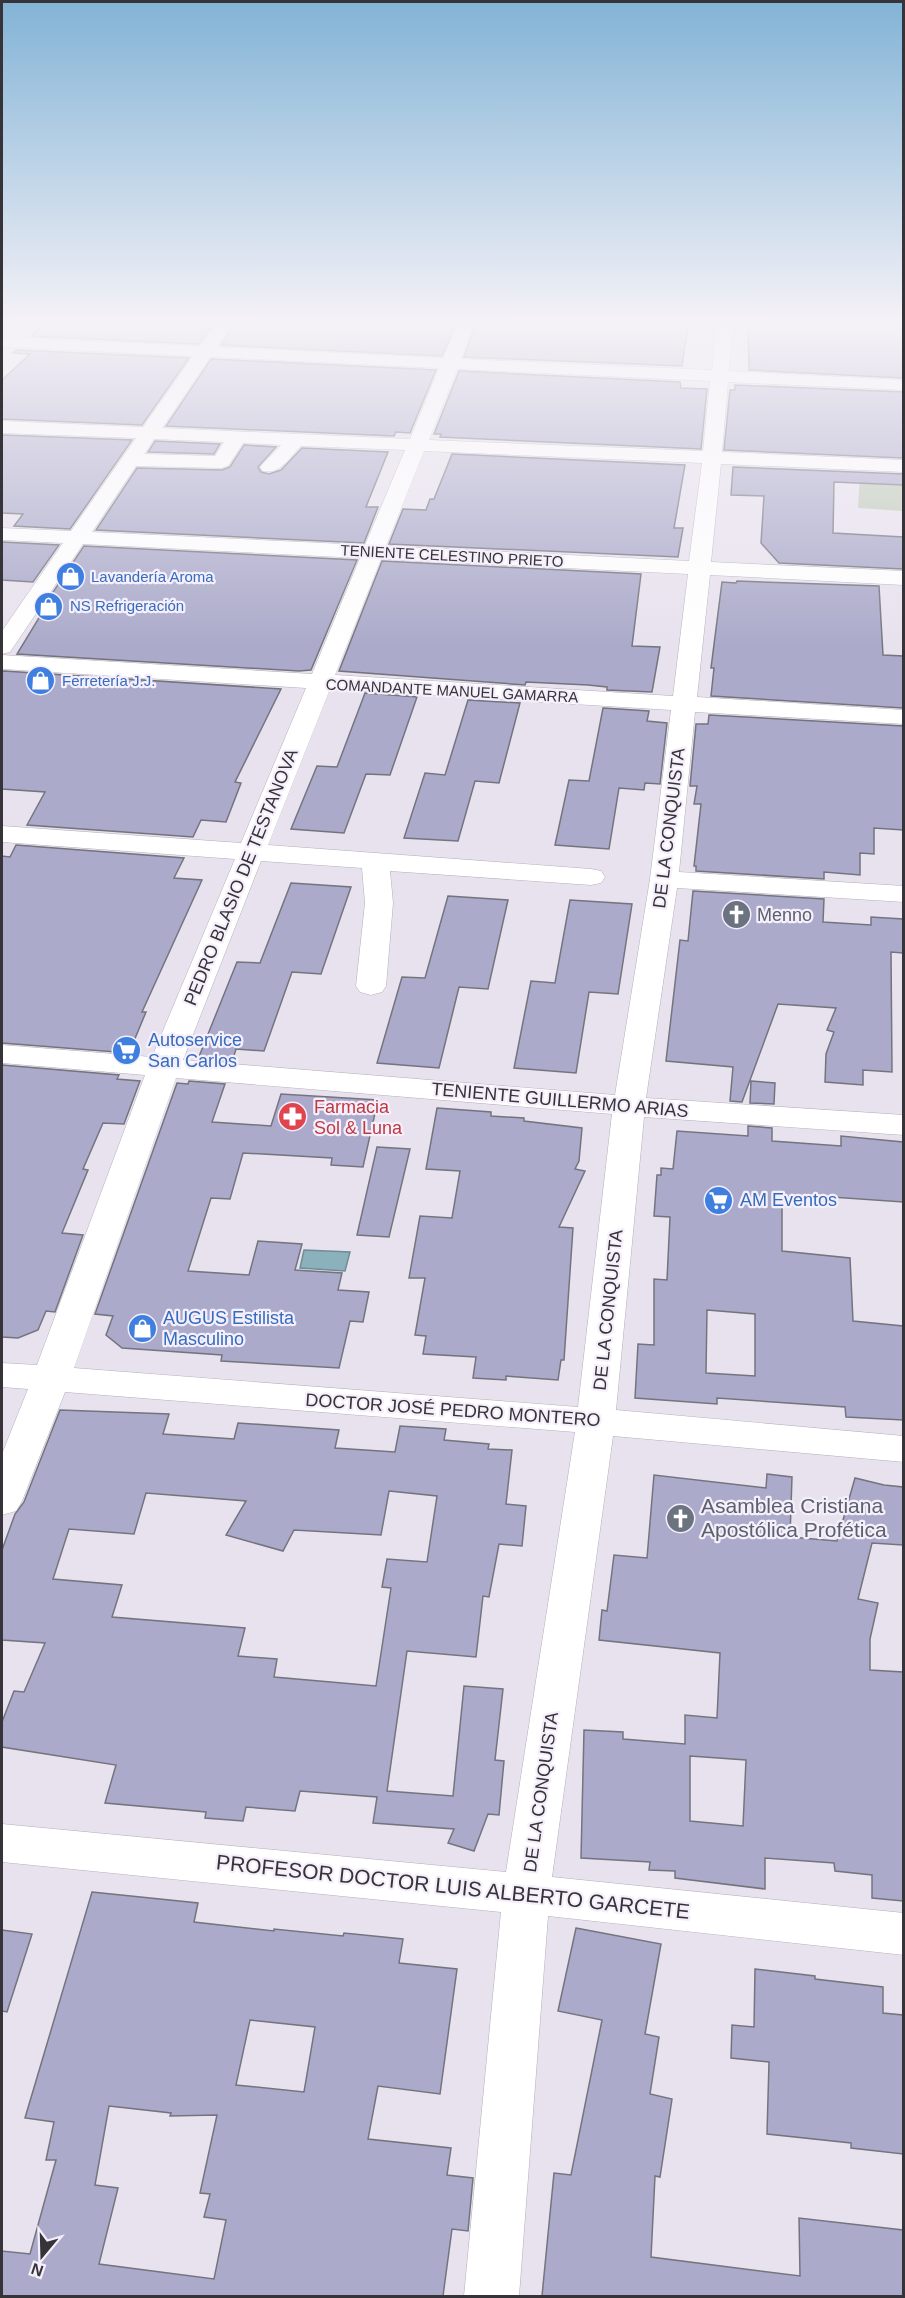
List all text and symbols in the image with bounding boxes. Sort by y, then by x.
street label: TENIENTE CELESTINO PRIETO [340,541,564,570]
shop icon: Lavandería Aroma [54,561,86,593]
place label: Lavandería Aroma [91,568,214,585]
shop icon: NS Refrigeración [33,590,65,622]
place label: NS Refrigeración [70,597,184,614]
shop icon: Ferretería J.J. [25,665,57,697]
place label: Ferretería J.J. [62,672,155,689]
street label: COMANDANTE MANUEL GAMARRA [325,675,579,706]
street label: PEDRO BLASIO DE TESTANOVA [180,746,302,1008]
street label: DE LA CONQUISTA [649,747,689,909]
church icon: Menno [720,899,752,931]
place label: Menno [757,905,812,925]
place label: Autoservice San Carlos [148,1030,242,1071]
supermarket icon: Autoservice San Carlos [111,1034,143,1066]
street label: TENIENTE GUILLERMO ARIAS [431,1079,689,1121]
place label: Farmacia Sol & Luna [314,1097,403,1138]
pharmacy icon: Farmacia Sol & Luna [277,1101,309,1133]
supermarket icon: AM Eventos [703,1184,735,1216]
place label: AM Eventos [740,1190,837,1210]
street label: DE LA CONQUISTA [590,1229,626,1391]
place label: AUGUS Estilista Masculino [163,1308,295,1349]
shop icon: AUGUS Estilista Masculino [126,1312,158,1344]
street label: DOCTOR JOSÉ PEDRO MONTERO [305,1390,601,1430]
place label: Asamblea Cristiana Apostólica Profética [701,1494,887,1541]
church icon: Asamblea Cristiana Apostólica Profética [664,1502,696,1534]
street label: DE LA CONQUISTA [520,1711,562,1873]
street label: PROFESOR DOCTOR LUIS ALBERTO GARCETE [215,1850,691,1923]
north arrow [12,2226,72,2286]
text: N [29,2260,46,2280]

